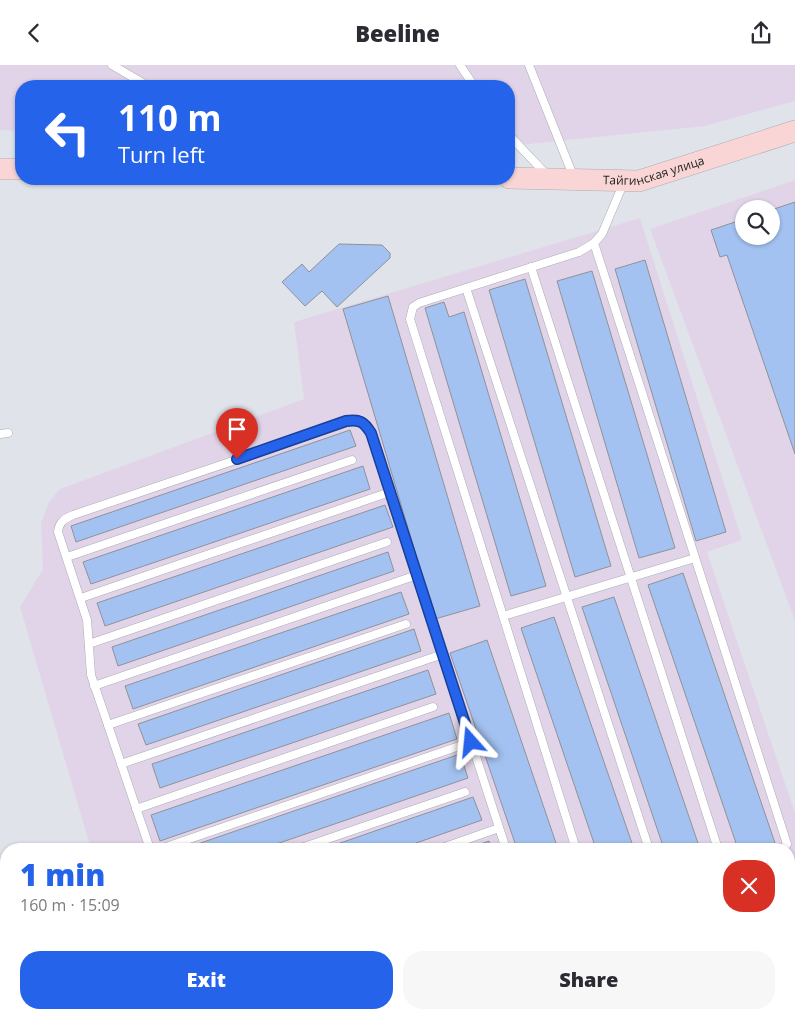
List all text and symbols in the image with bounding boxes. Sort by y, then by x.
text: Beeline [355,18,440,48]
icon: back [20,19,48,47]
icon: share [747,19,775,47]
text: 110 m [118,94,222,141]
icon: left [35,100,100,165]
text: Turn left [118,139,205,169]
street label: Тайгинская улица [603,152,706,189]
map controls [735,200,780,245]
button: search [735,200,780,245]
pin [216,408,258,459]
icon: arrive [223,415,251,443]
position arrow [444,715,496,767]
text: 1 min [20,854,105,895]
button: close [723,860,775,912]
text: 160 m · 15:09 [20,894,120,916]
button: Exit [20,951,393,1009]
button: Share [403,951,775,1009]

